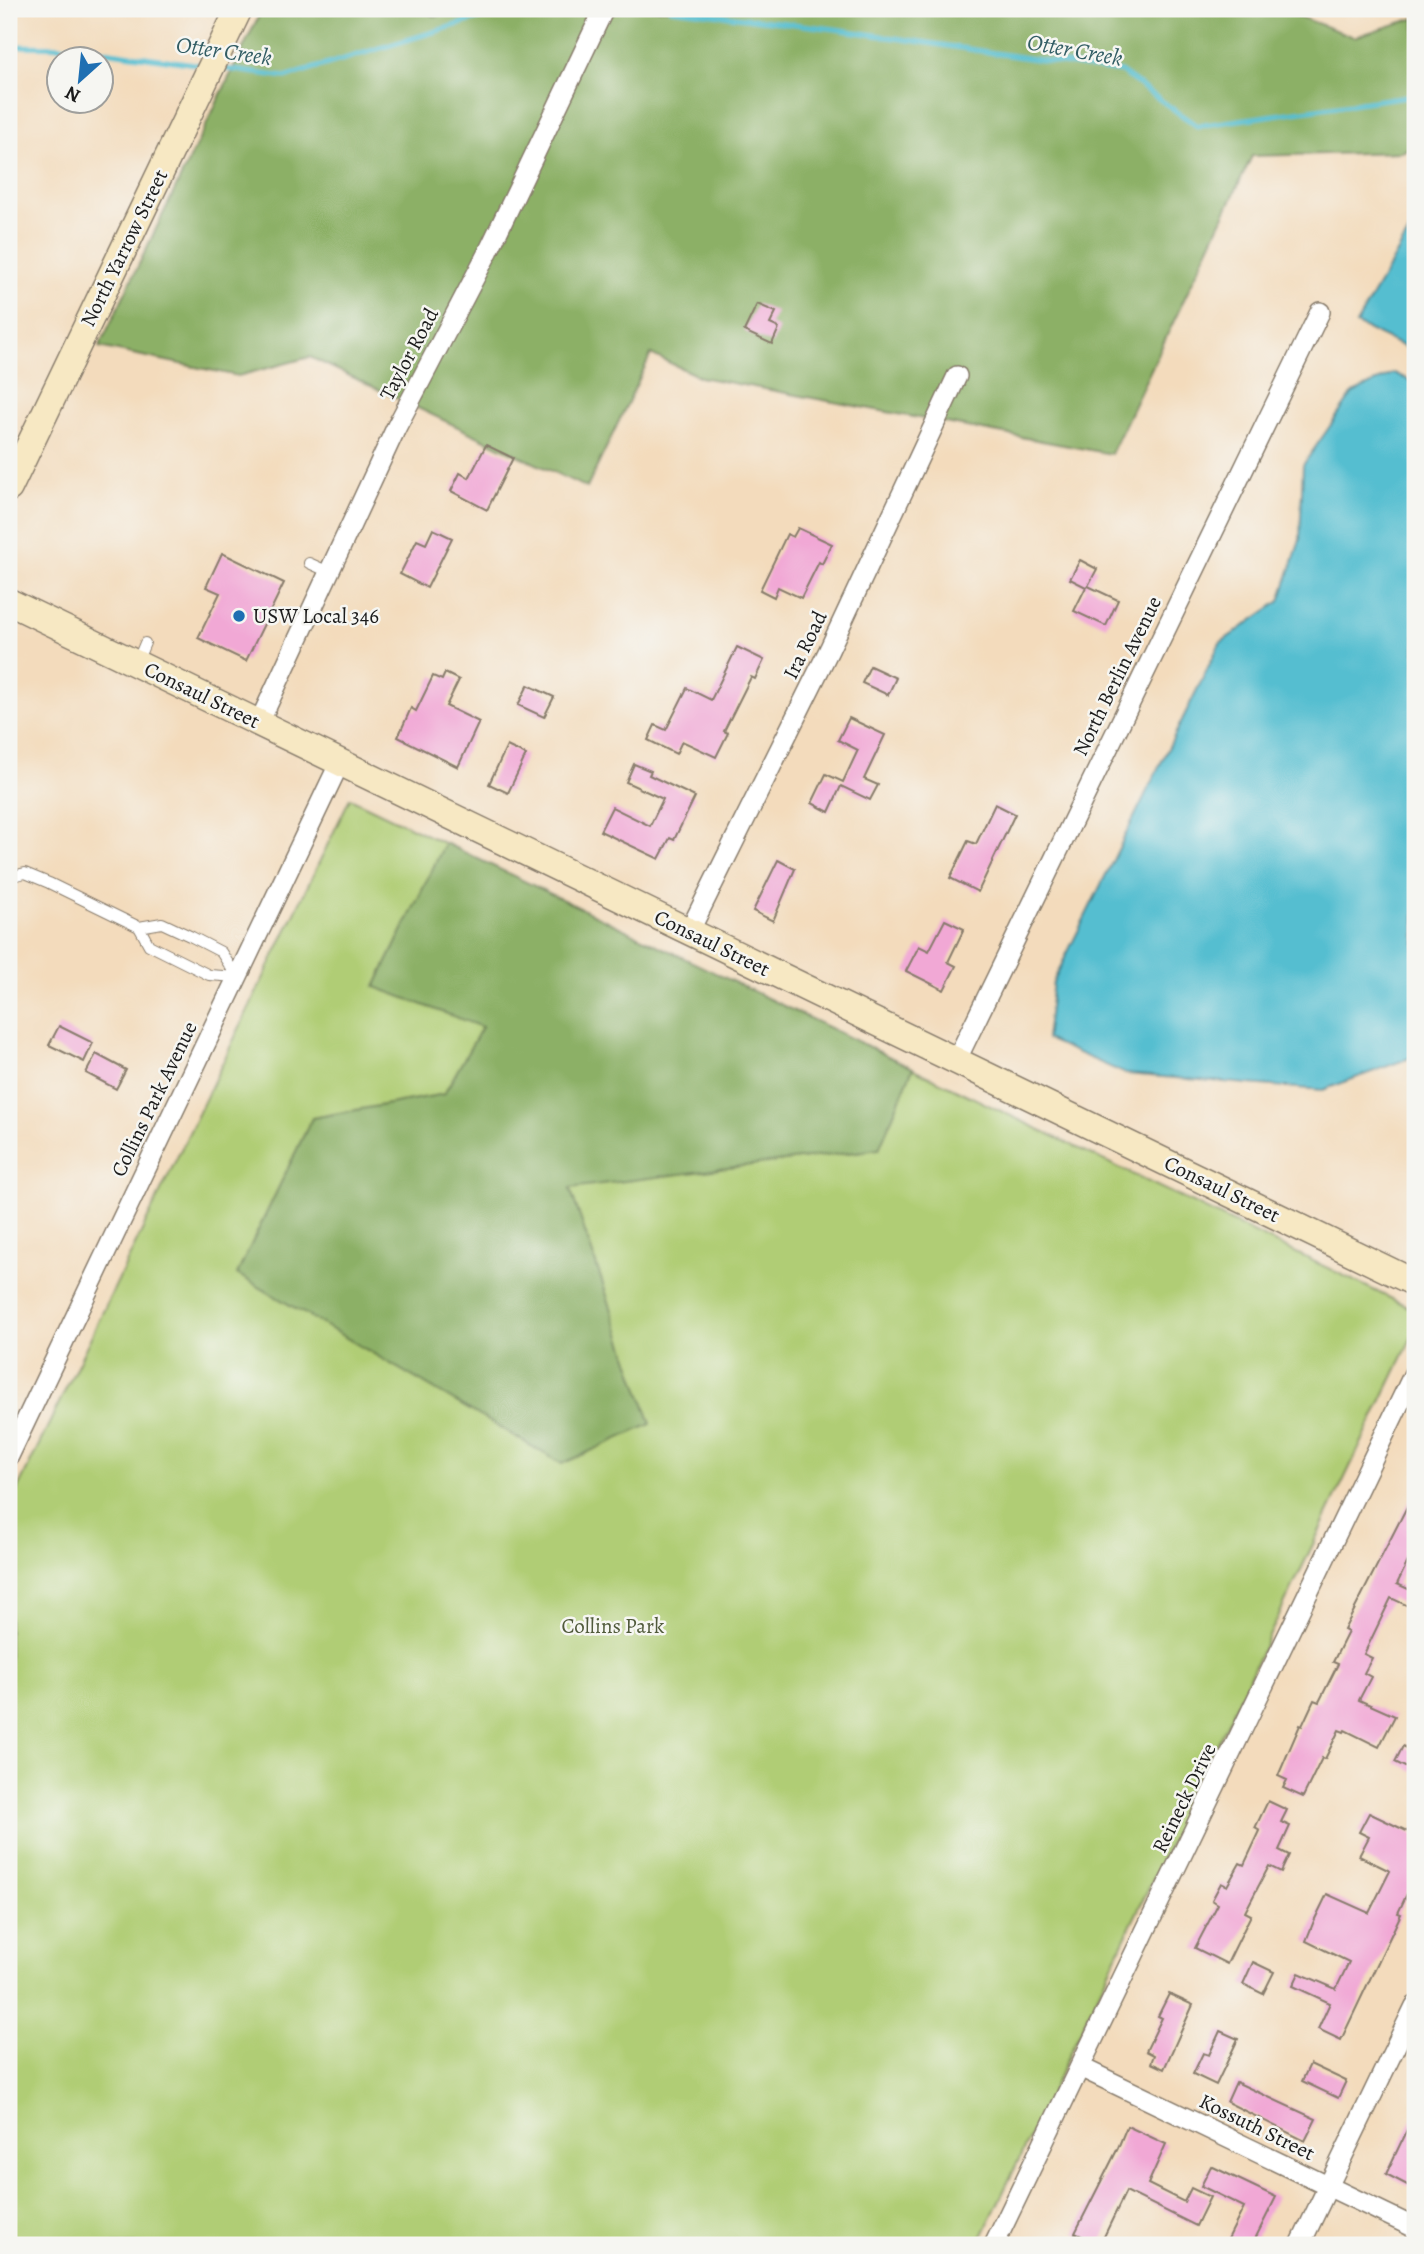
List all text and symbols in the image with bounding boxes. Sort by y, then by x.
water label: Otter Creek [1025,26,1125,74]
water label: Otter Creek [174,29,274,73]
north arrow [46,46,116,116]
text: N [61,79,85,109]
street label: North Yarrow Street [74,165,174,331]
street label: Taylor Road [373,302,445,405]
street label: North Berlin Avenue [1066,591,1168,761]
place label: USW Local 346 [253,602,379,630]
street label: Ira Road [776,605,834,684]
marker: USW Local 346 [231,608,247,624]
street label: Consaul Street [140,655,264,735]
street label: Consaul Street [650,903,774,983]
street label: Collins Park Avenue [104,1017,204,1181]
street label: Consaul Street [1160,1149,1284,1229]
park label: Collins Park [562,1612,665,1640]
street label: Reineck Drive [1145,1738,1223,1858]
street label: Kossuth Street [1195,2087,1319,2167]

